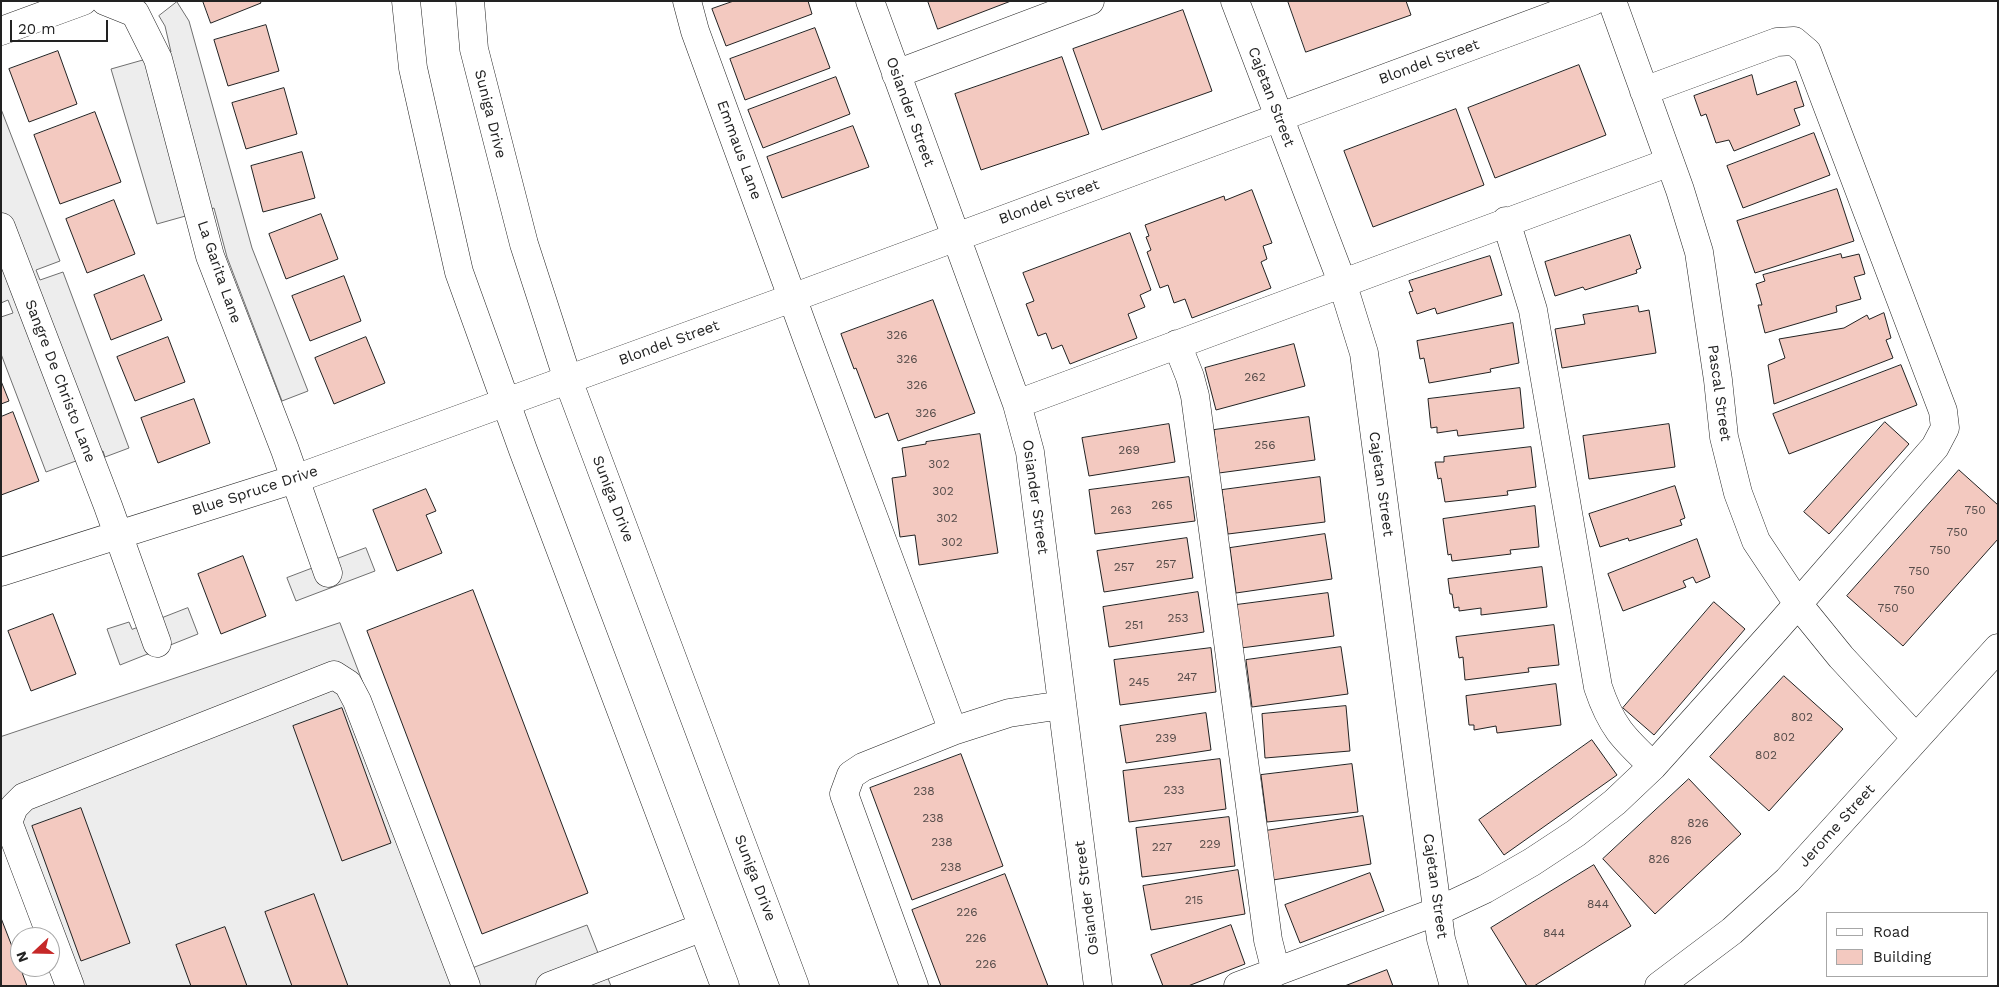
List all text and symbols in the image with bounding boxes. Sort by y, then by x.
scale bar [12,10,110,42]
text: 20 m [18,20,56,38]
street label: Blondel Street [1376,35,1482,89]
street label: Cajetan Street [1244,45,1298,149]
street label: Osiander Street [882,55,938,169]
street label: Suniga Drive [470,68,510,160]
street label: Emmaus Lane [713,98,765,202]
street label: Blondel Street [996,175,1102,229]
street label: La Garita Lane [193,218,245,326]
street label: Sangre De Christo Lane [21,297,99,465]
street label: Blondel Street [616,316,722,370]
house number: 326 [886,328,908,342]
street label: Pascal Street [1703,344,1735,442]
house number: 326 [896,352,918,366]
house number: 262 [1244,370,1266,384]
house number: 326 [906,378,928,392]
house number: 326 [915,406,937,420]
street label: Cajetan Street [1365,430,1397,538]
house number: 256 [1254,438,1276,452]
street label: Osiander Street [1018,439,1052,555]
house number: 269 [1118,443,1140,457]
street label: Suniga Drive [588,453,638,545]
house number: 302 [928,457,950,471]
street label: Blue Spruce Drive [190,462,320,520]
house number: 302 [932,484,954,498]
house number: 265 [1151,498,1173,512]
house number: 263 [1110,503,1132,517]
house number: 750 [1964,503,1986,517]
house number: 302 [936,511,958,525]
house number: 750 [1946,525,1968,539]
house number: 302 [941,535,963,549]
house number: 750 [1929,543,1951,557]
house number: 257 [1156,557,1176,571]
house number: 257 [1114,560,1134,574]
house number: 750 [1908,564,1930,578]
house number: 750 [1893,583,1915,597]
house number: 750 [1877,601,1899,615]
house number: 253 [1168,611,1188,625]
house number: 251 [1125,618,1143,632]
house number: 247 [1177,670,1197,684]
house number: 245 [1129,675,1149,689]
house number: 802 [1791,710,1813,724]
house number: 802 [1773,730,1795,744]
house number: 239 [1155,731,1177,745]
house number: 802 [1755,748,1777,762]
street label: Jerome Street [1795,781,1879,871]
house number: 233 [1164,783,1184,797]
house number: 238 [913,784,935,798]
house number: 238 [922,811,944,825]
house number: 826 [1687,816,1709,830]
street label: Suniga Drive [730,832,780,924]
street label: Cajetan Street [1419,832,1451,940]
house number: 826 [1670,833,1692,847]
house number: 238 [931,835,953,849]
house number: 229 [1199,837,1221,851]
street label: Osiander Street [1071,840,1103,956]
house number: 227 [1152,840,1172,854]
house number: 826 [1648,852,1670,866]
house number: 238 [940,860,962,874]
house number: 215 [1185,893,1203,907]
house number: 844 [1587,897,1609,911]
house number: 226 [956,905,978,919]
legend [1826,912,1989,977]
text: Road [1873,923,1910,941]
house number: 844 [1543,926,1565,940]
north arrow [10,927,60,977]
house number: 226 [965,931,987,945]
text: Building [1873,948,1931,966]
text: N [13,949,31,965]
house number: 226 [975,957,997,971]

